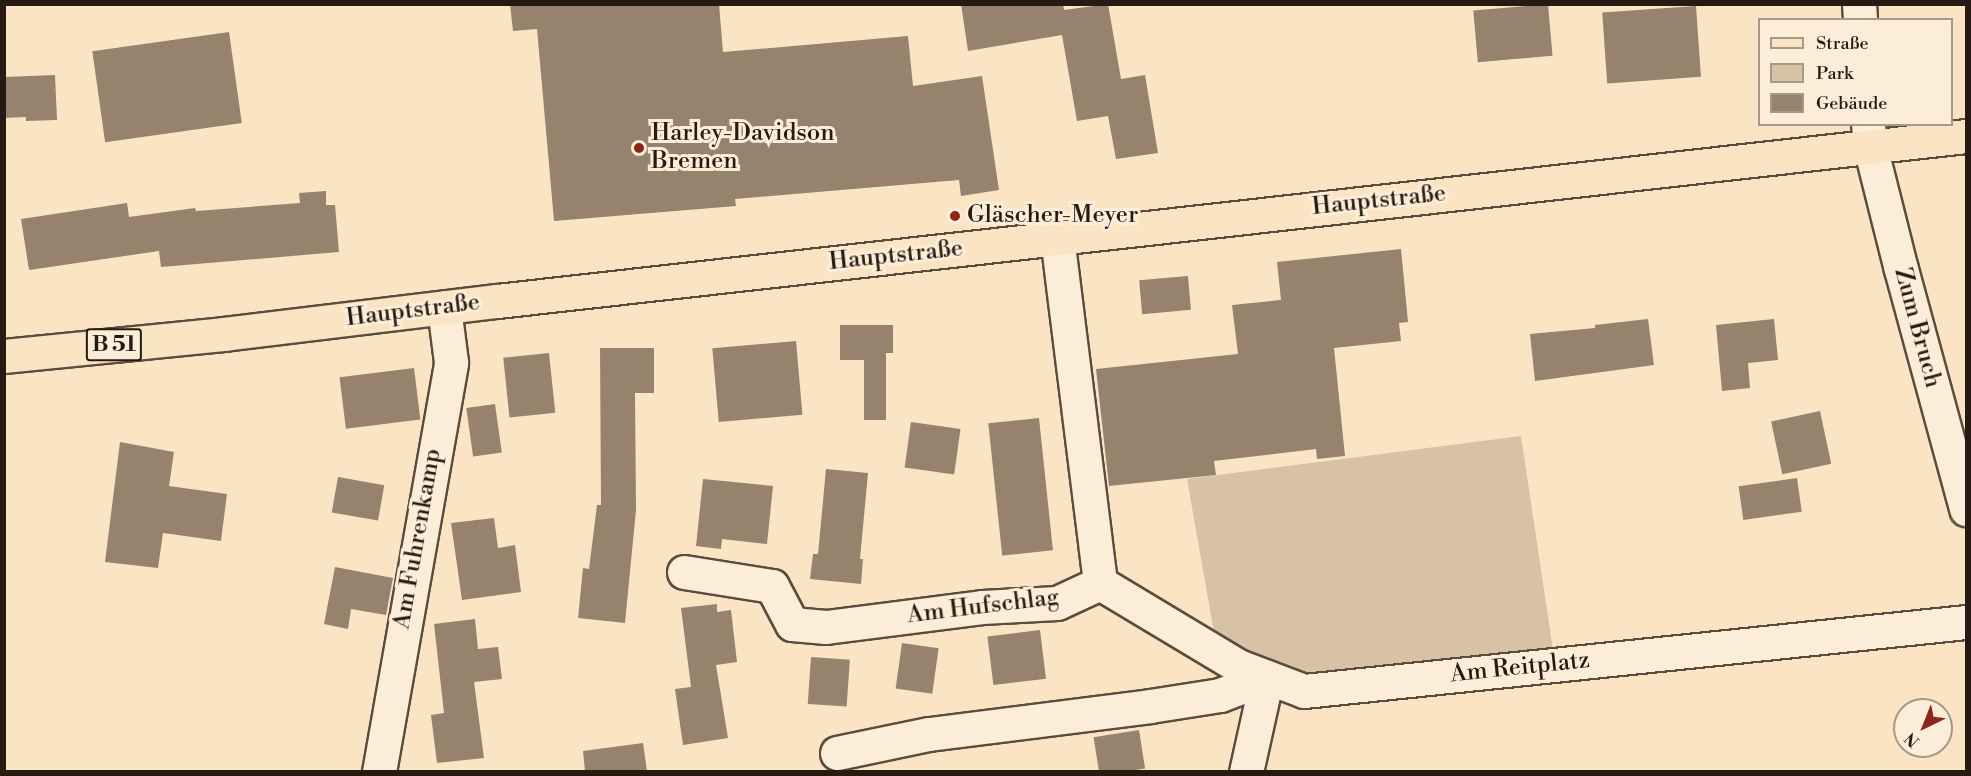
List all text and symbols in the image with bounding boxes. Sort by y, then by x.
legend [1758,18,1953,126]
text: Straße [1816,32,1869,55]
text: Park [1816,62,1853,85]
text: Gebäude [1816,92,1887,115]
place label: Harley-Davidson Bremen [651,120,835,176]
marker: Harley-Davidson Bremen [632,141,646,155]
street label: Hauptstraße [1311,180,1447,222]
place label: Gläscher-Meyer [967,202,1138,230]
marker: Gläscher-Meyer [948,209,962,223]
street label: Hauptstraße [828,235,964,277]
street label: Zum Bruch [1887,265,1947,391]
street label: Hauptstraße [344,289,482,333]
road number: B 51 [86,326,142,364]
street label: Am Fuhrenkamp [388,446,448,632]
street label: Am Hufschlag [905,583,1061,631]
street label: Am Reitplatz [1449,646,1591,690]
north arrow [1893,698,1953,758]
text: N [1901,728,1924,751]

